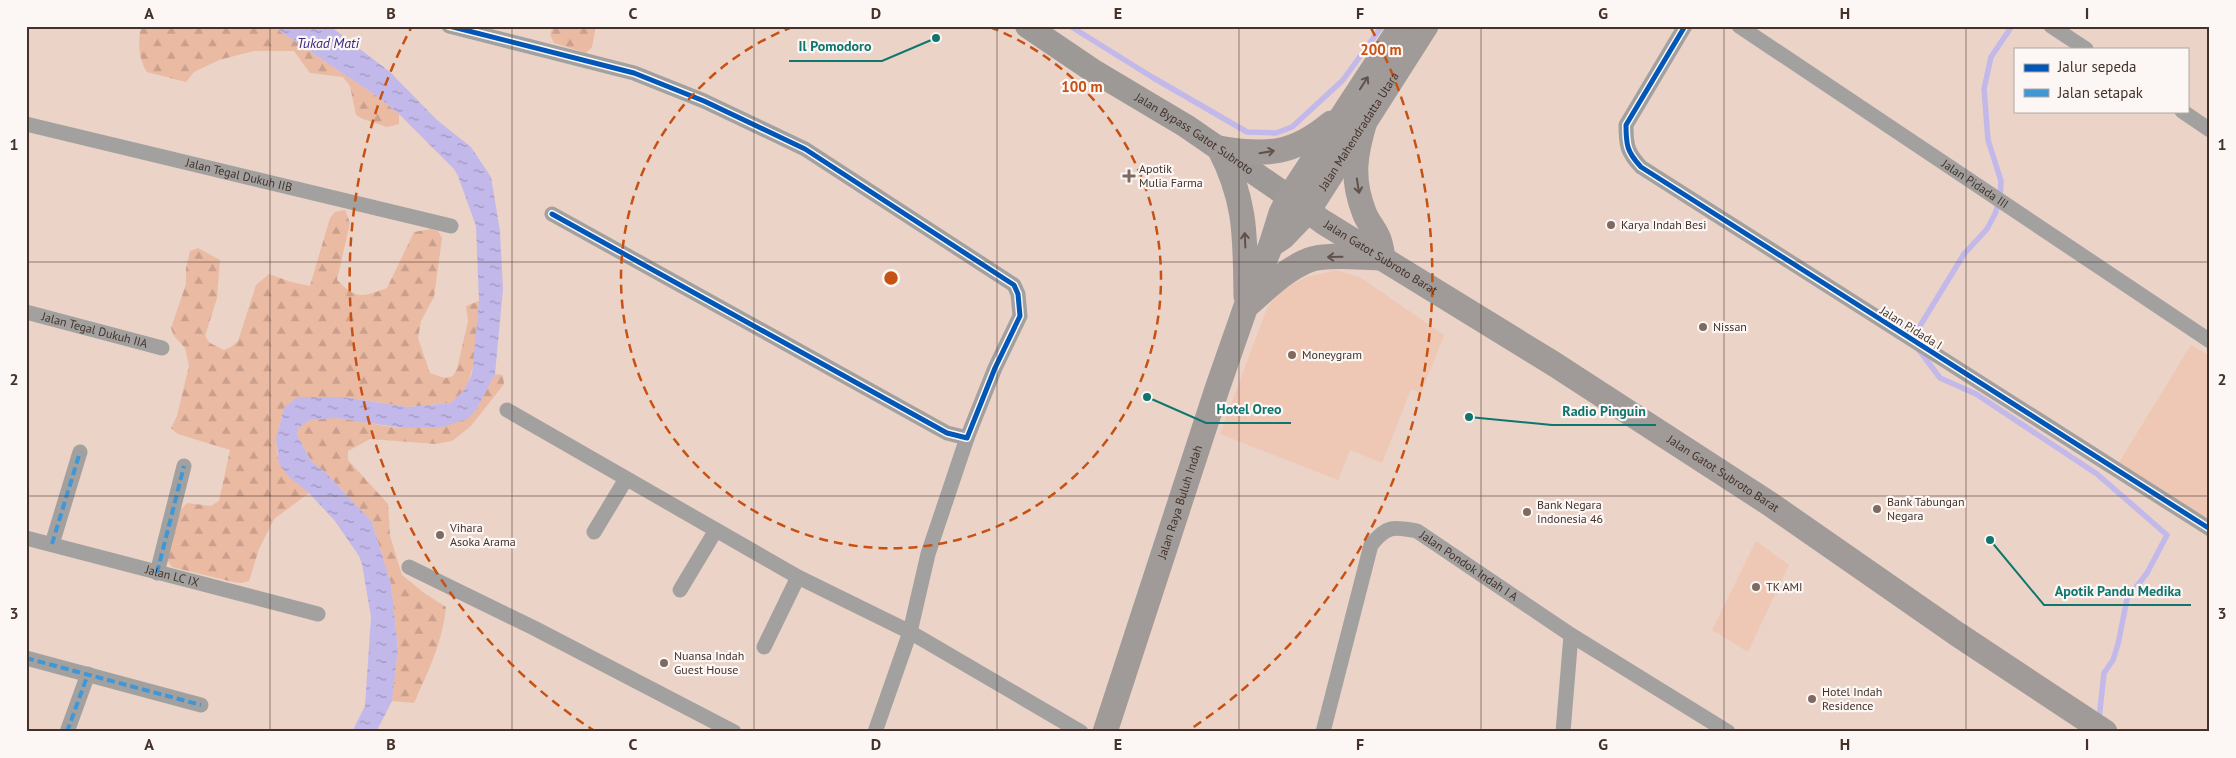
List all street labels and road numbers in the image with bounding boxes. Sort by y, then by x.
street label: Jalan Mahendradatta Utara [1315,69,1402,194]
street label: Jalan Bypass Gatot Subroto [1132,89,1257,177]
street label: Jalan Tegal Dukuh IIB [183,154,294,195]
street label: Jalan Pidada III [1938,155,2012,211]
street label: Jalan Gatot Subroto Barat [1321,216,1440,298]
street label: Jalan Pidada I [1877,302,1945,353]
street label: Jalan Tegal Dukuh IIA [39,308,149,351]
street label: Jalan Gatot Subroto Barat [1664,431,1782,515]
street label: Jalan Raya Buluh Indah [1154,443,1205,562]
street label: Jalan Pondok Indah I A [1416,527,1521,604]
street label: Jalan LC IX [143,561,201,590]

